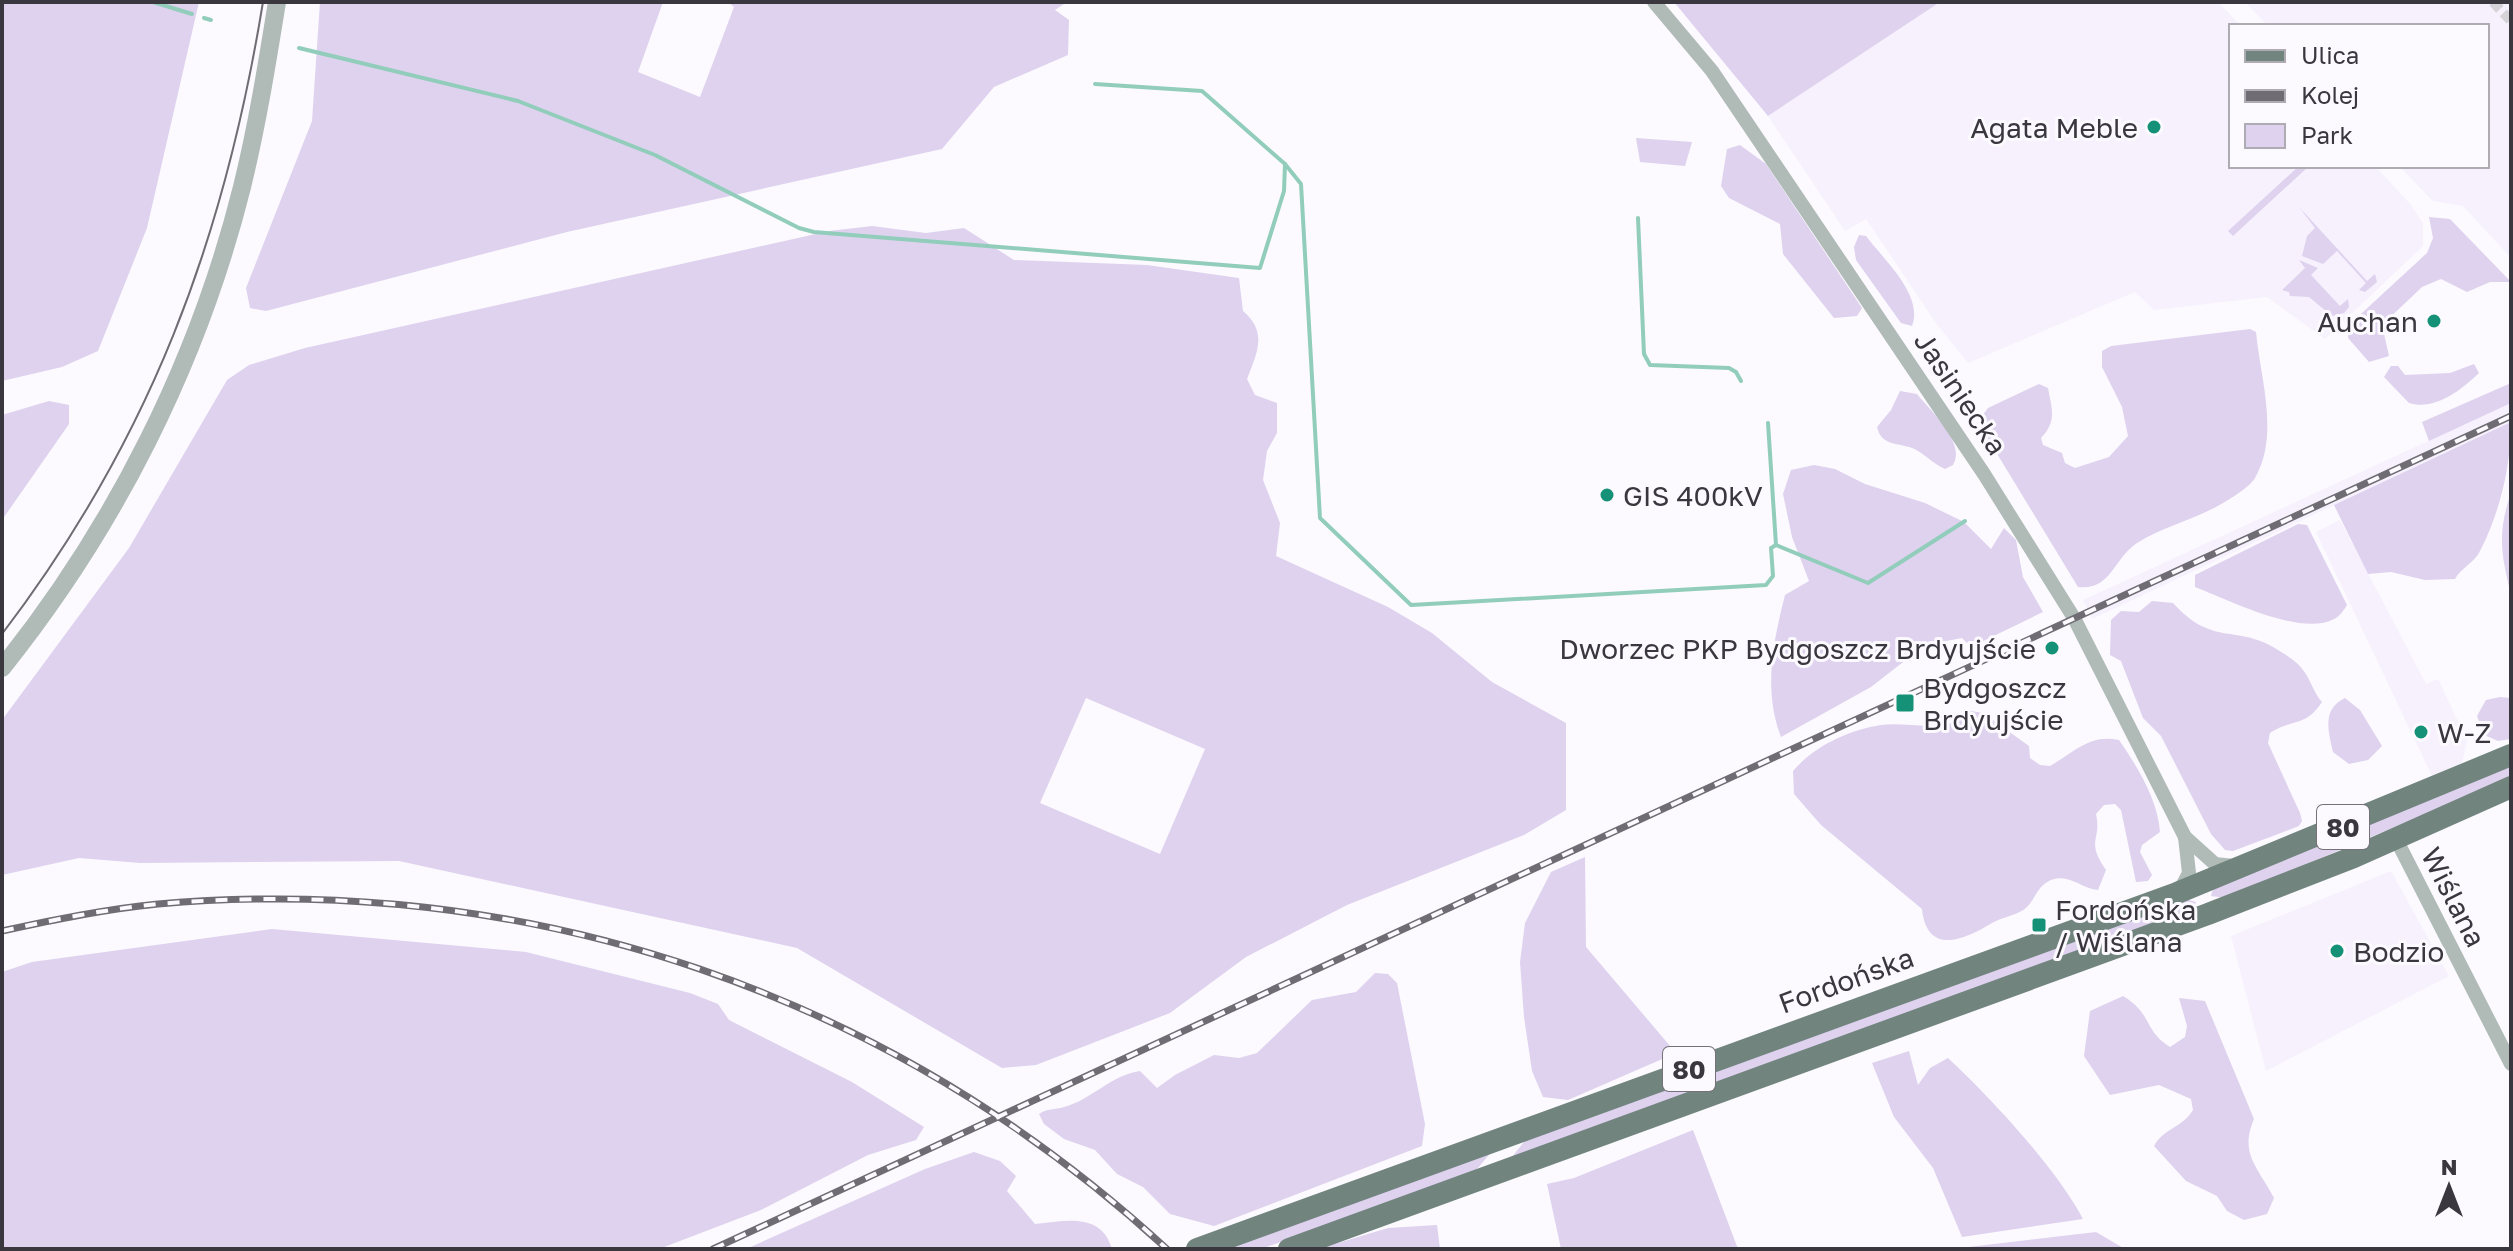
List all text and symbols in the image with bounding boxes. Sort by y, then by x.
legend [2229,24,2489,168]
text: Ulica [2301,40,2359,69]
text: Kolej [2301,80,2359,109]
place label: Agata Meble [1970,111,2138,144]
marker: Agata Meble [2145,118,2163,136]
text: Park [2301,120,2353,149]
place label: Auchan [2317,305,2418,338]
marker: Auchan [2425,312,2443,330]
street label: Jasiniecka [1908,325,2014,461]
place label: GIS 400kV [1623,479,1763,512]
marker: GIS 400kV [1598,486,1616,504]
place label: Dworzec PKP Bydgoszcz Brdyujście [1559,632,2036,665]
marker: Dworzec PKP Bydgoszcz Brdyujście [2043,639,2061,657]
place label: Bydgoszcz Brdyujście [1923,671,2067,736]
marker: Bydgoszcz Brdyujście [1894,692,1916,714]
place label: W-Z [2437,716,2491,749]
marker: W-Z [2412,723,2430,741]
road number: 80 [2317,805,2369,849]
street label: Wiślana [2415,842,2493,952]
place label: Fordońska / Wiślana [2055,893,2196,958]
marker: Fordońska / Wiślana [2030,916,2048,934]
place label: Bodzio [2353,935,2444,968]
street label: Fordońska [1774,940,1918,1020]
marker: Bodzio [2328,942,2346,960]
road number: 80 [1663,1047,1715,1091]
north arrow [2409,1147,2489,1227]
text: N [2441,1153,2457,1180]

